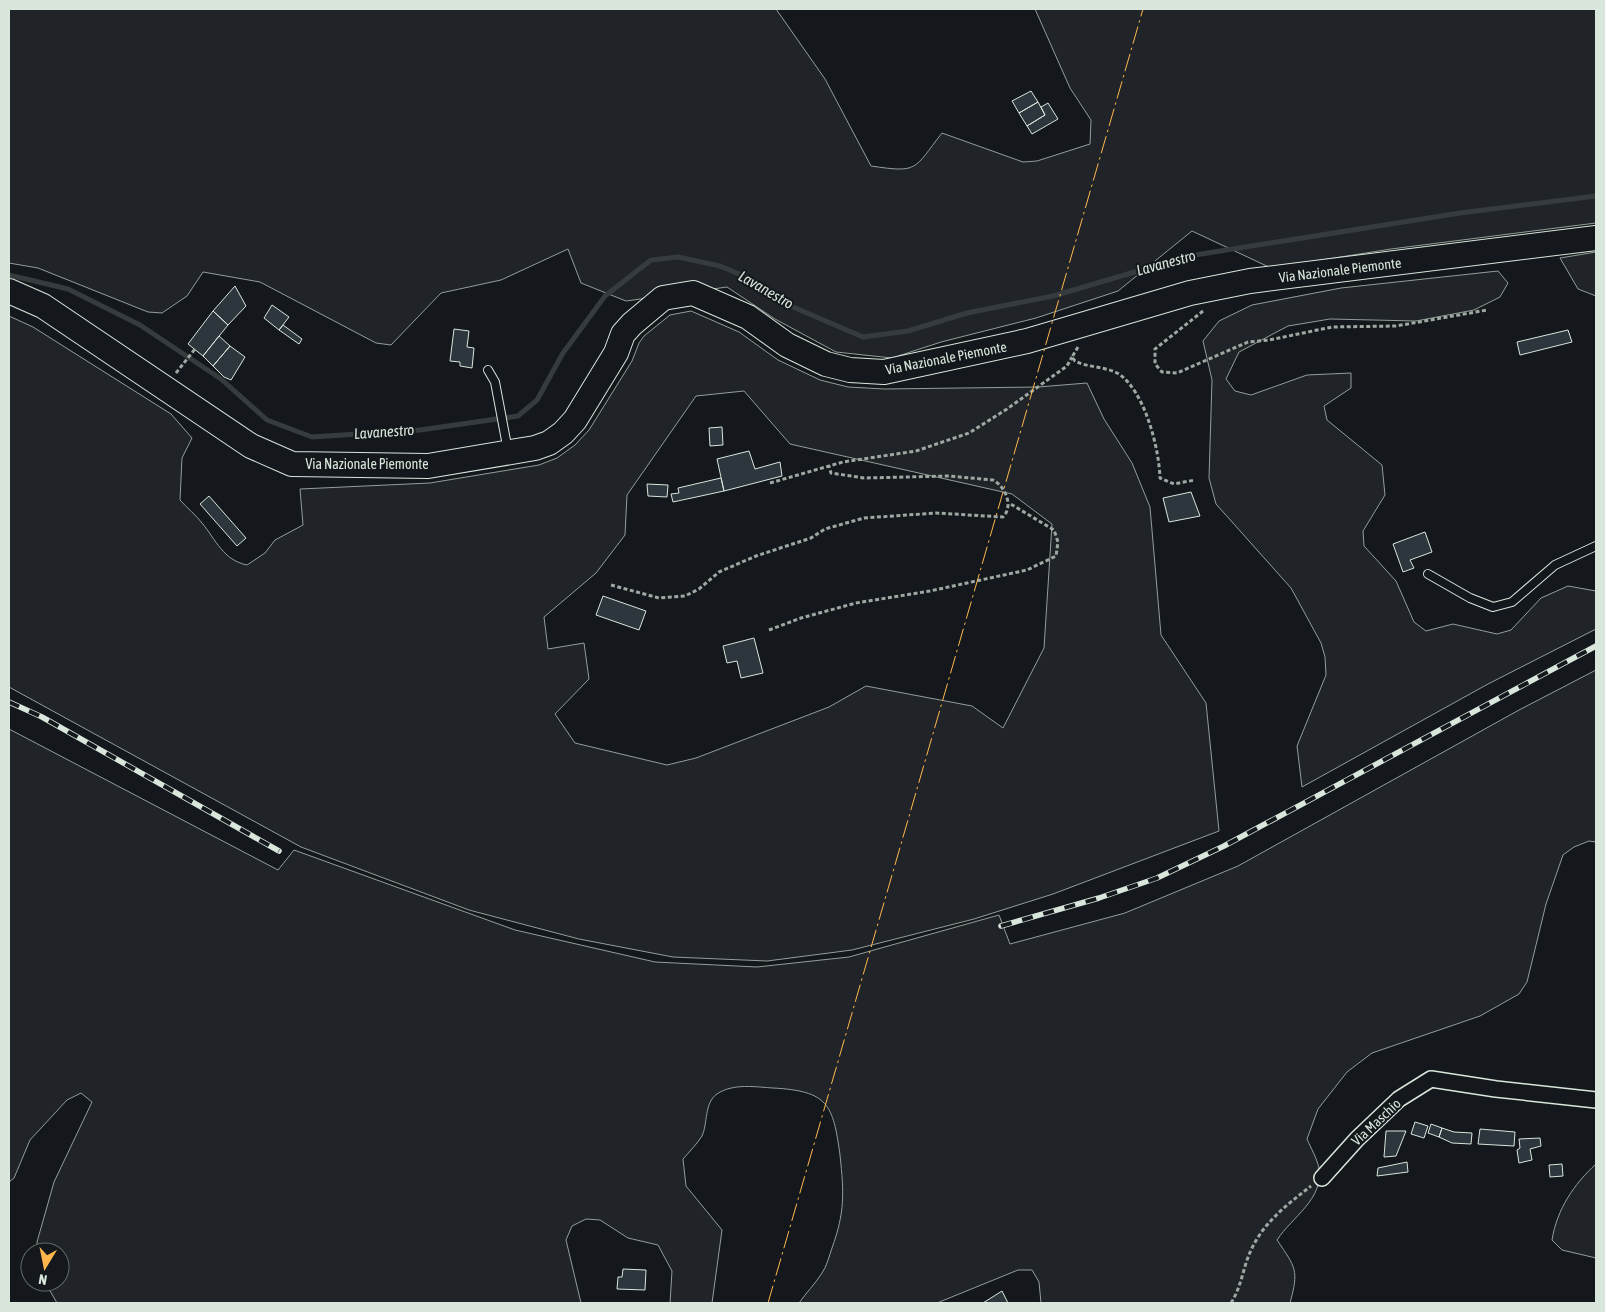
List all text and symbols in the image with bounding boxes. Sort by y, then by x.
water label: Lavanestro [1134,246,1197,279]
street label: Via Nazionale Piemonte [1278,255,1402,285]
water label: Lavanestro [736,267,797,312]
street label: Via Nazionale Piemonte [884,338,1008,378]
water label: Lavanestro [353,421,415,442]
street label: Via Nazionale Piemonte [305,456,429,472]
street label: Via Maschio [1348,1095,1404,1149]
north arrow [20,1242,70,1292]
text: N [37,1271,48,1288]

